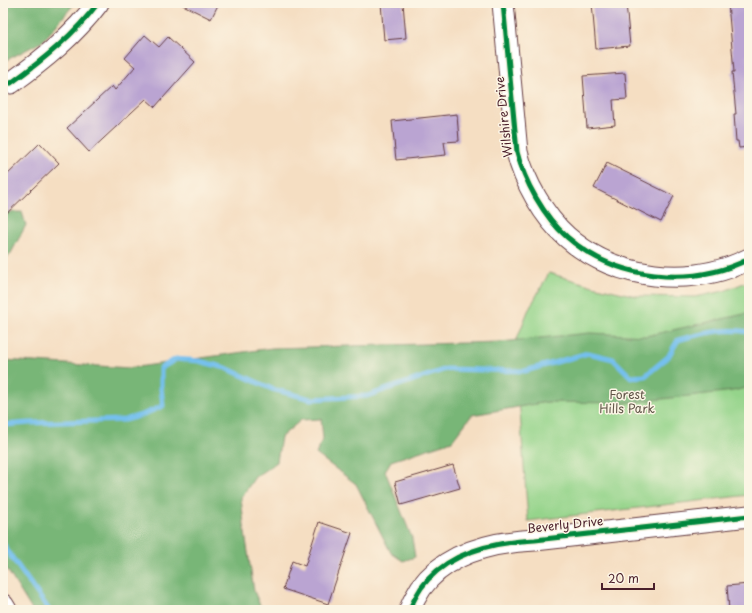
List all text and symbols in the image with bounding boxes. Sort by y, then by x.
street label: Wilshire Drive [490,76,516,158]
park label: Forest Hills Park [599,385,655,417]
street label: Beverly Drive [526,511,604,537]
scale bar [602,565,654,591]
text: 20 m [608,569,639,587]

